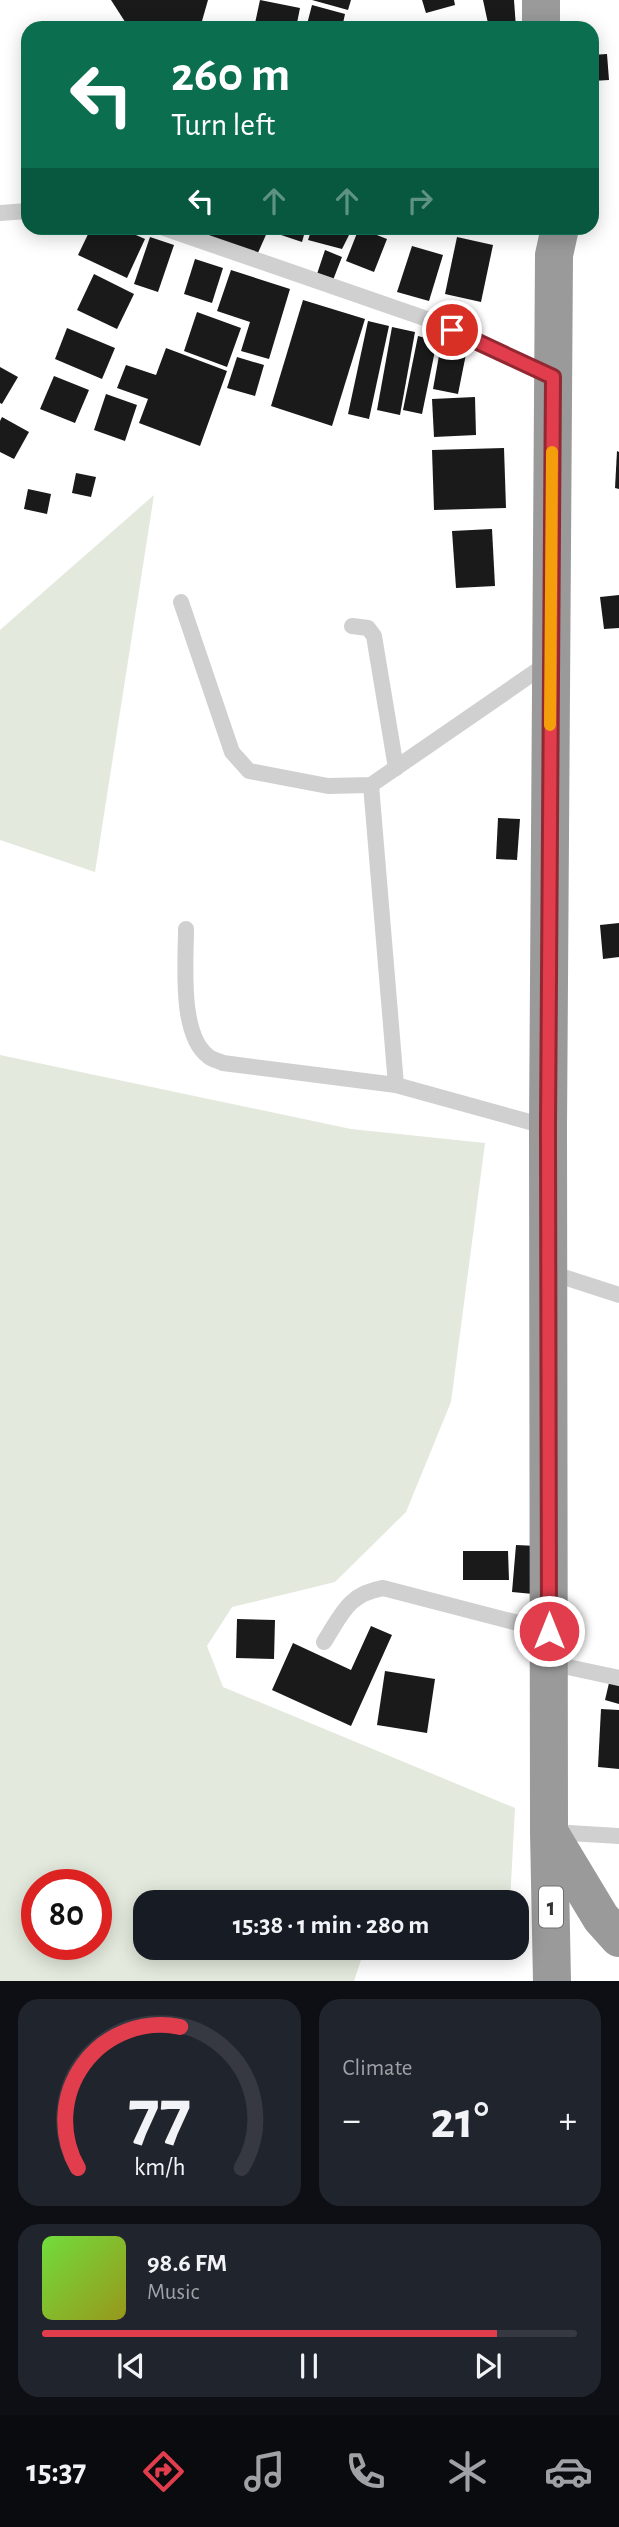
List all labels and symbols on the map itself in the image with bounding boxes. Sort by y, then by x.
pin [422,300,482,360]
position arrow [512,1594,586,1668]
speed limit sign: 80 [21,1869,112,1960]
road number: 1 [539,1886,563,1928]

